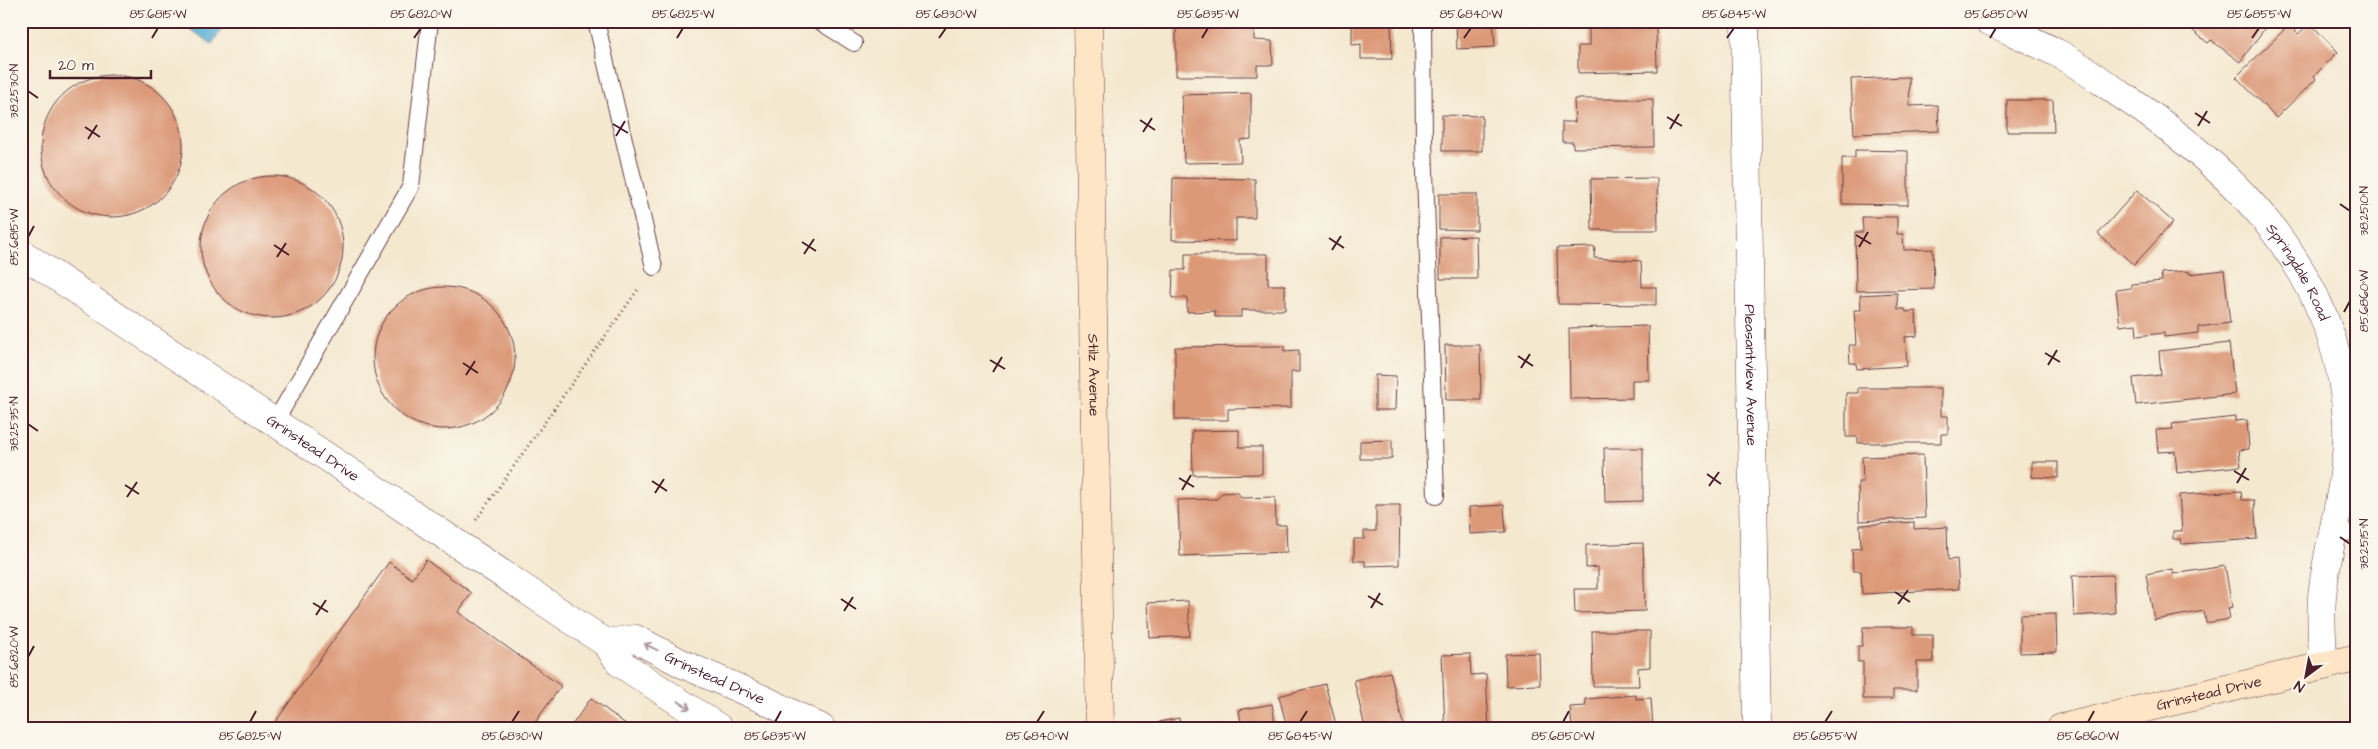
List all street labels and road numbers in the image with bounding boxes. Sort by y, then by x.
street label: Springdale Road [2261,219,2335,324]
street label: Pleasantview Avenue [1739,304,1763,446]
street label: Stilz Avenue [1083,333,1105,416]
street label: Grinstead Drive [262,409,364,486]
street label: Grinstead Drive [661,646,768,709]
street label: Grinstead Drive [2154,670,2264,716]

